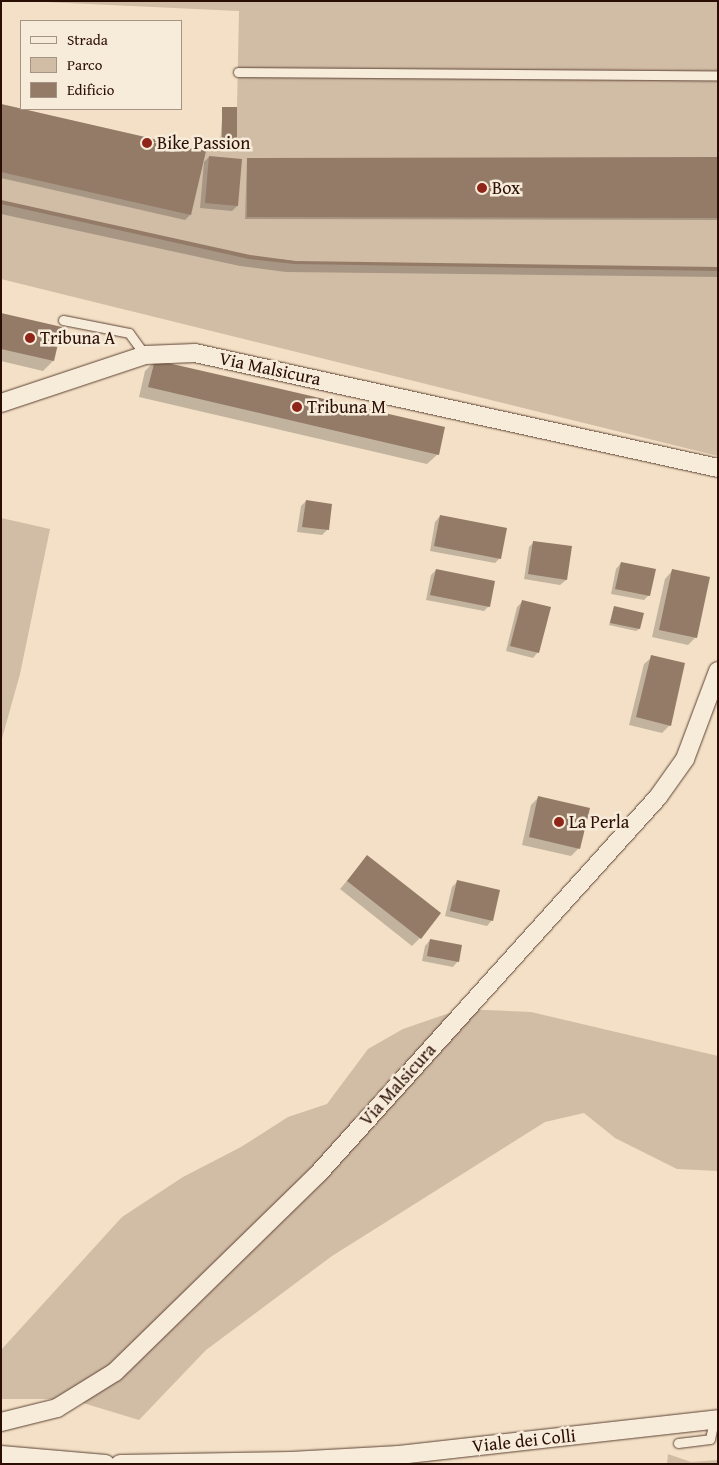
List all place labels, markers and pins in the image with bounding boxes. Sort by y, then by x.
place label: Bike Passion [157,132,250,154]
marker: Bike Passion [141,137,153,149]
place label: Box [492,177,520,199]
marker: Box [476,182,488,194]
place label: Tribuna A [40,327,115,349]
marker: Tribuna A [24,332,36,344]
place label: Tribuna M [307,396,386,418]
marker: Tribuna M [291,401,303,413]
place label: La Perla [569,811,629,833]
marker: La Perla [553,816,565,828]

